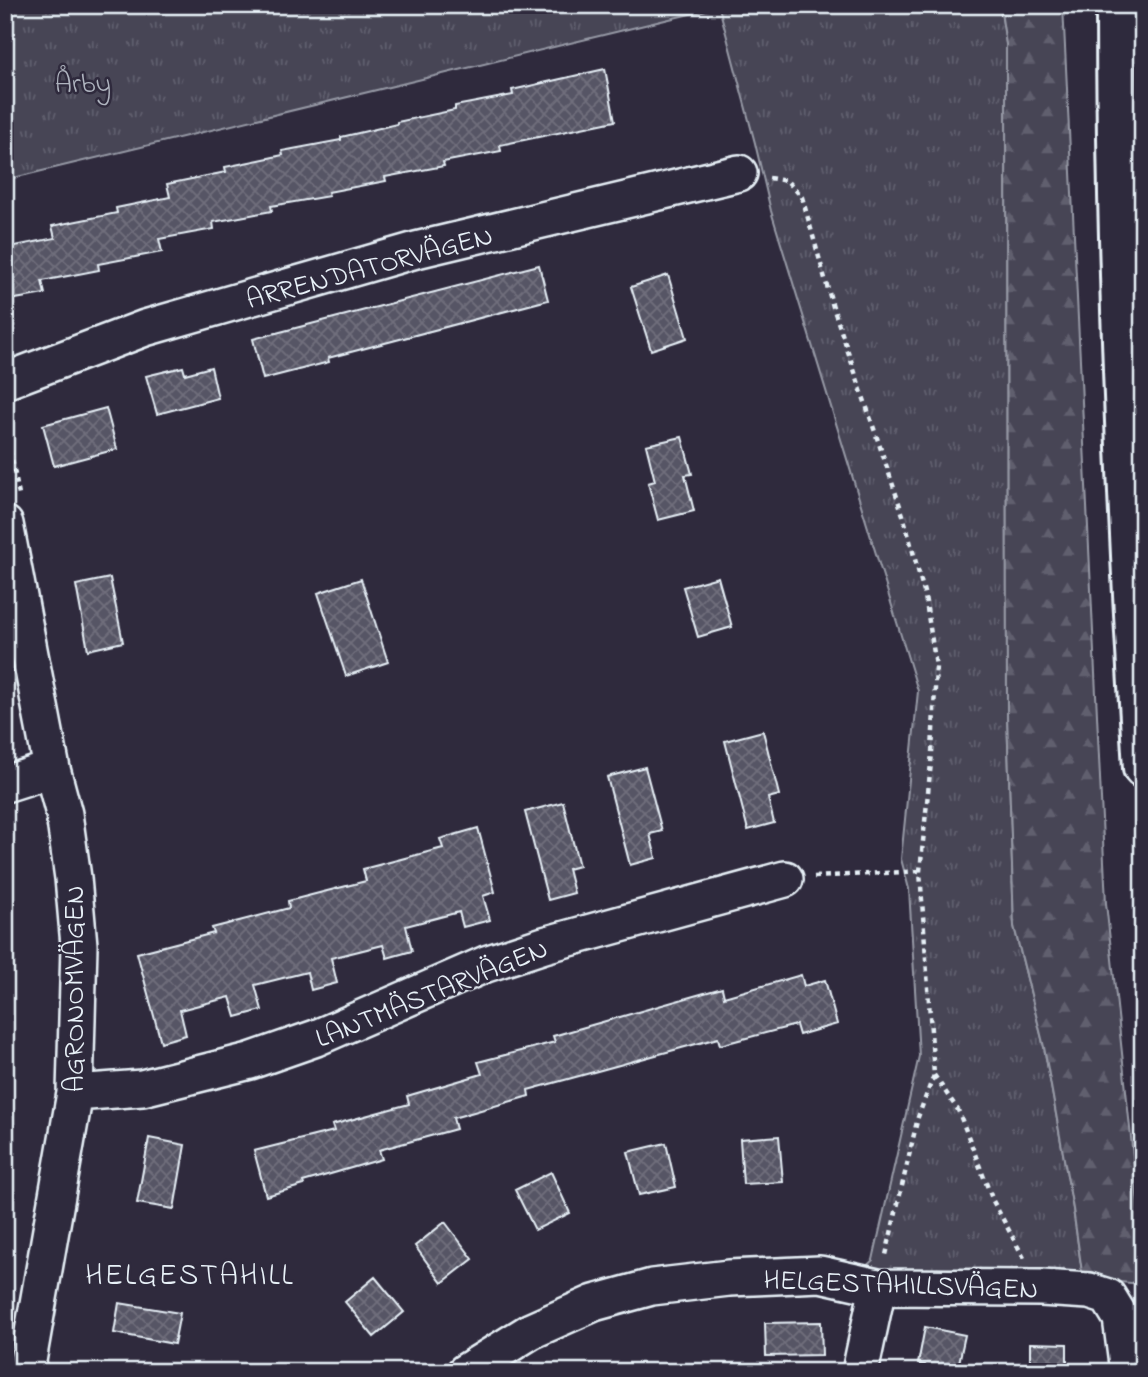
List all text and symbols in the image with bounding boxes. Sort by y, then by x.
park label: Årby [55,65,111,106]
street label: ARRENDATORVÄGEN [242,217,498,322]
street label: AGRONOMVÄGEN [56,885,97,1093]
street label: LANTMÄSTARVÄGEN [310,930,555,1061]
district label: HELGESTAHILL [85,1255,295,1299]
street label: HELGESTAHILLSVÄGEN [763,1261,1039,1312]

